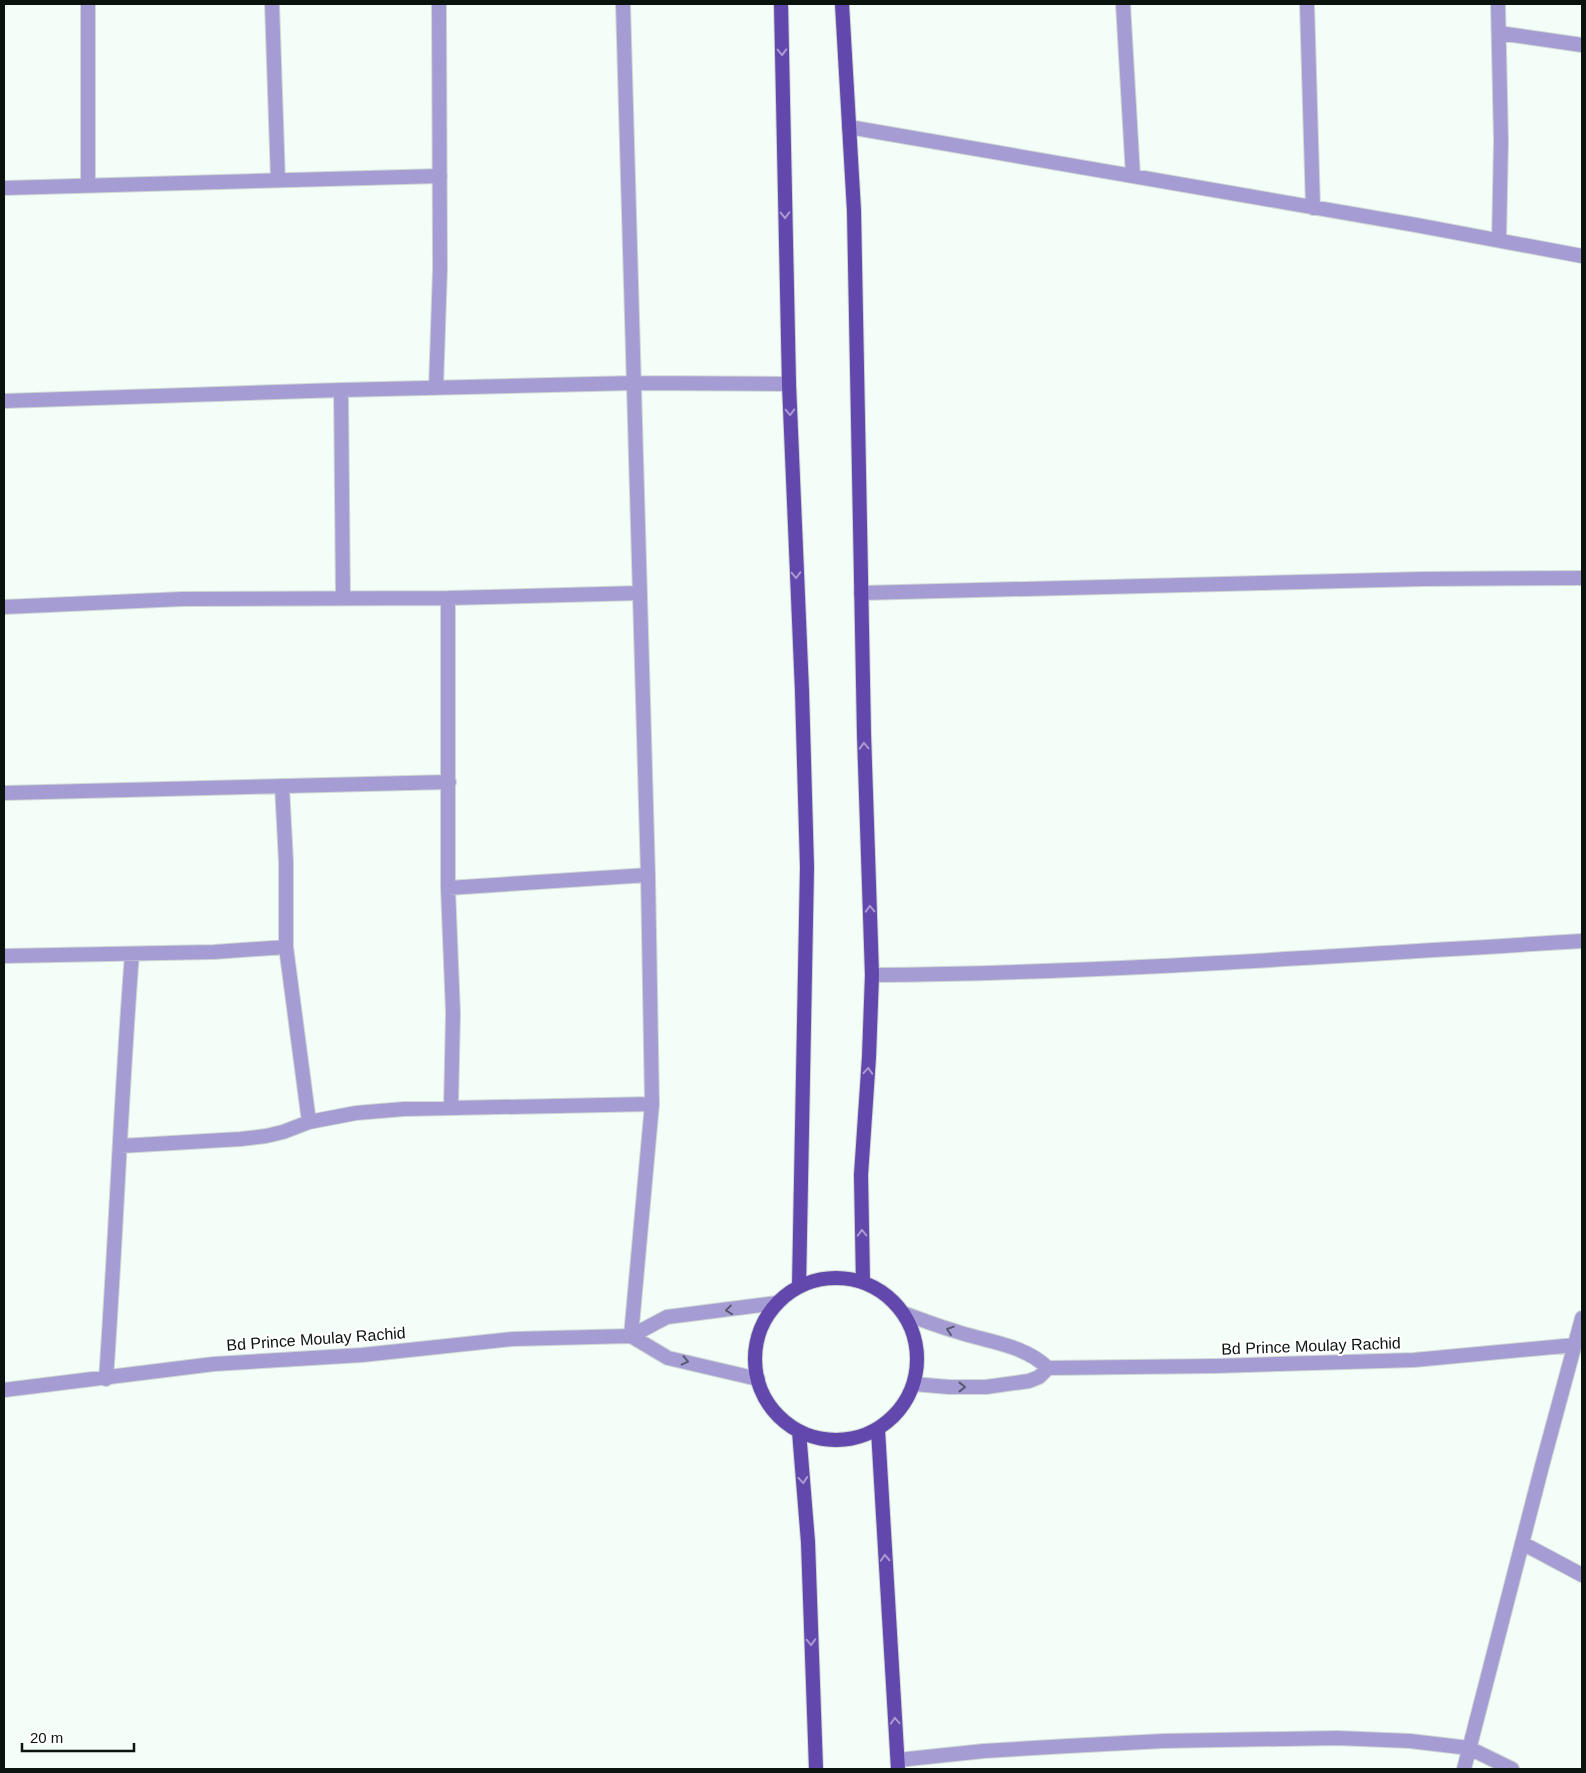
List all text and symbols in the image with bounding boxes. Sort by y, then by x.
one-way arrow [777,49,787,57]
one-way arrow [780,212,790,219]
one-way arrow [785,409,796,417]
one-way arrow [791,571,802,579]
one-way arrow [859,742,870,750]
one-way arrow [864,905,875,913]
one-way arrow [862,1067,873,1075]
one-way arrow [856,1229,867,1237]
one-way arrow [724,1304,732,1315]
street label: Bd Prince Moulay Rachid [226,1324,406,1354]
one-way arrow [946,1325,955,1335]
street label: Bd Prince Moulay Rachid [1221,1334,1401,1358]
one-way arrow [680,1355,689,1366]
one-way arrow [959,1382,967,1392]
one-way arrow [797,1476,808,1484]
one-way arrow [880,1554,890,1562]
one-way arrow [806,1638,817,1646]
one-way arrow [890,1716,901,1724]
scale bar [22,1720,135,1752]
text: 20 m [30,1729,63,1746]

